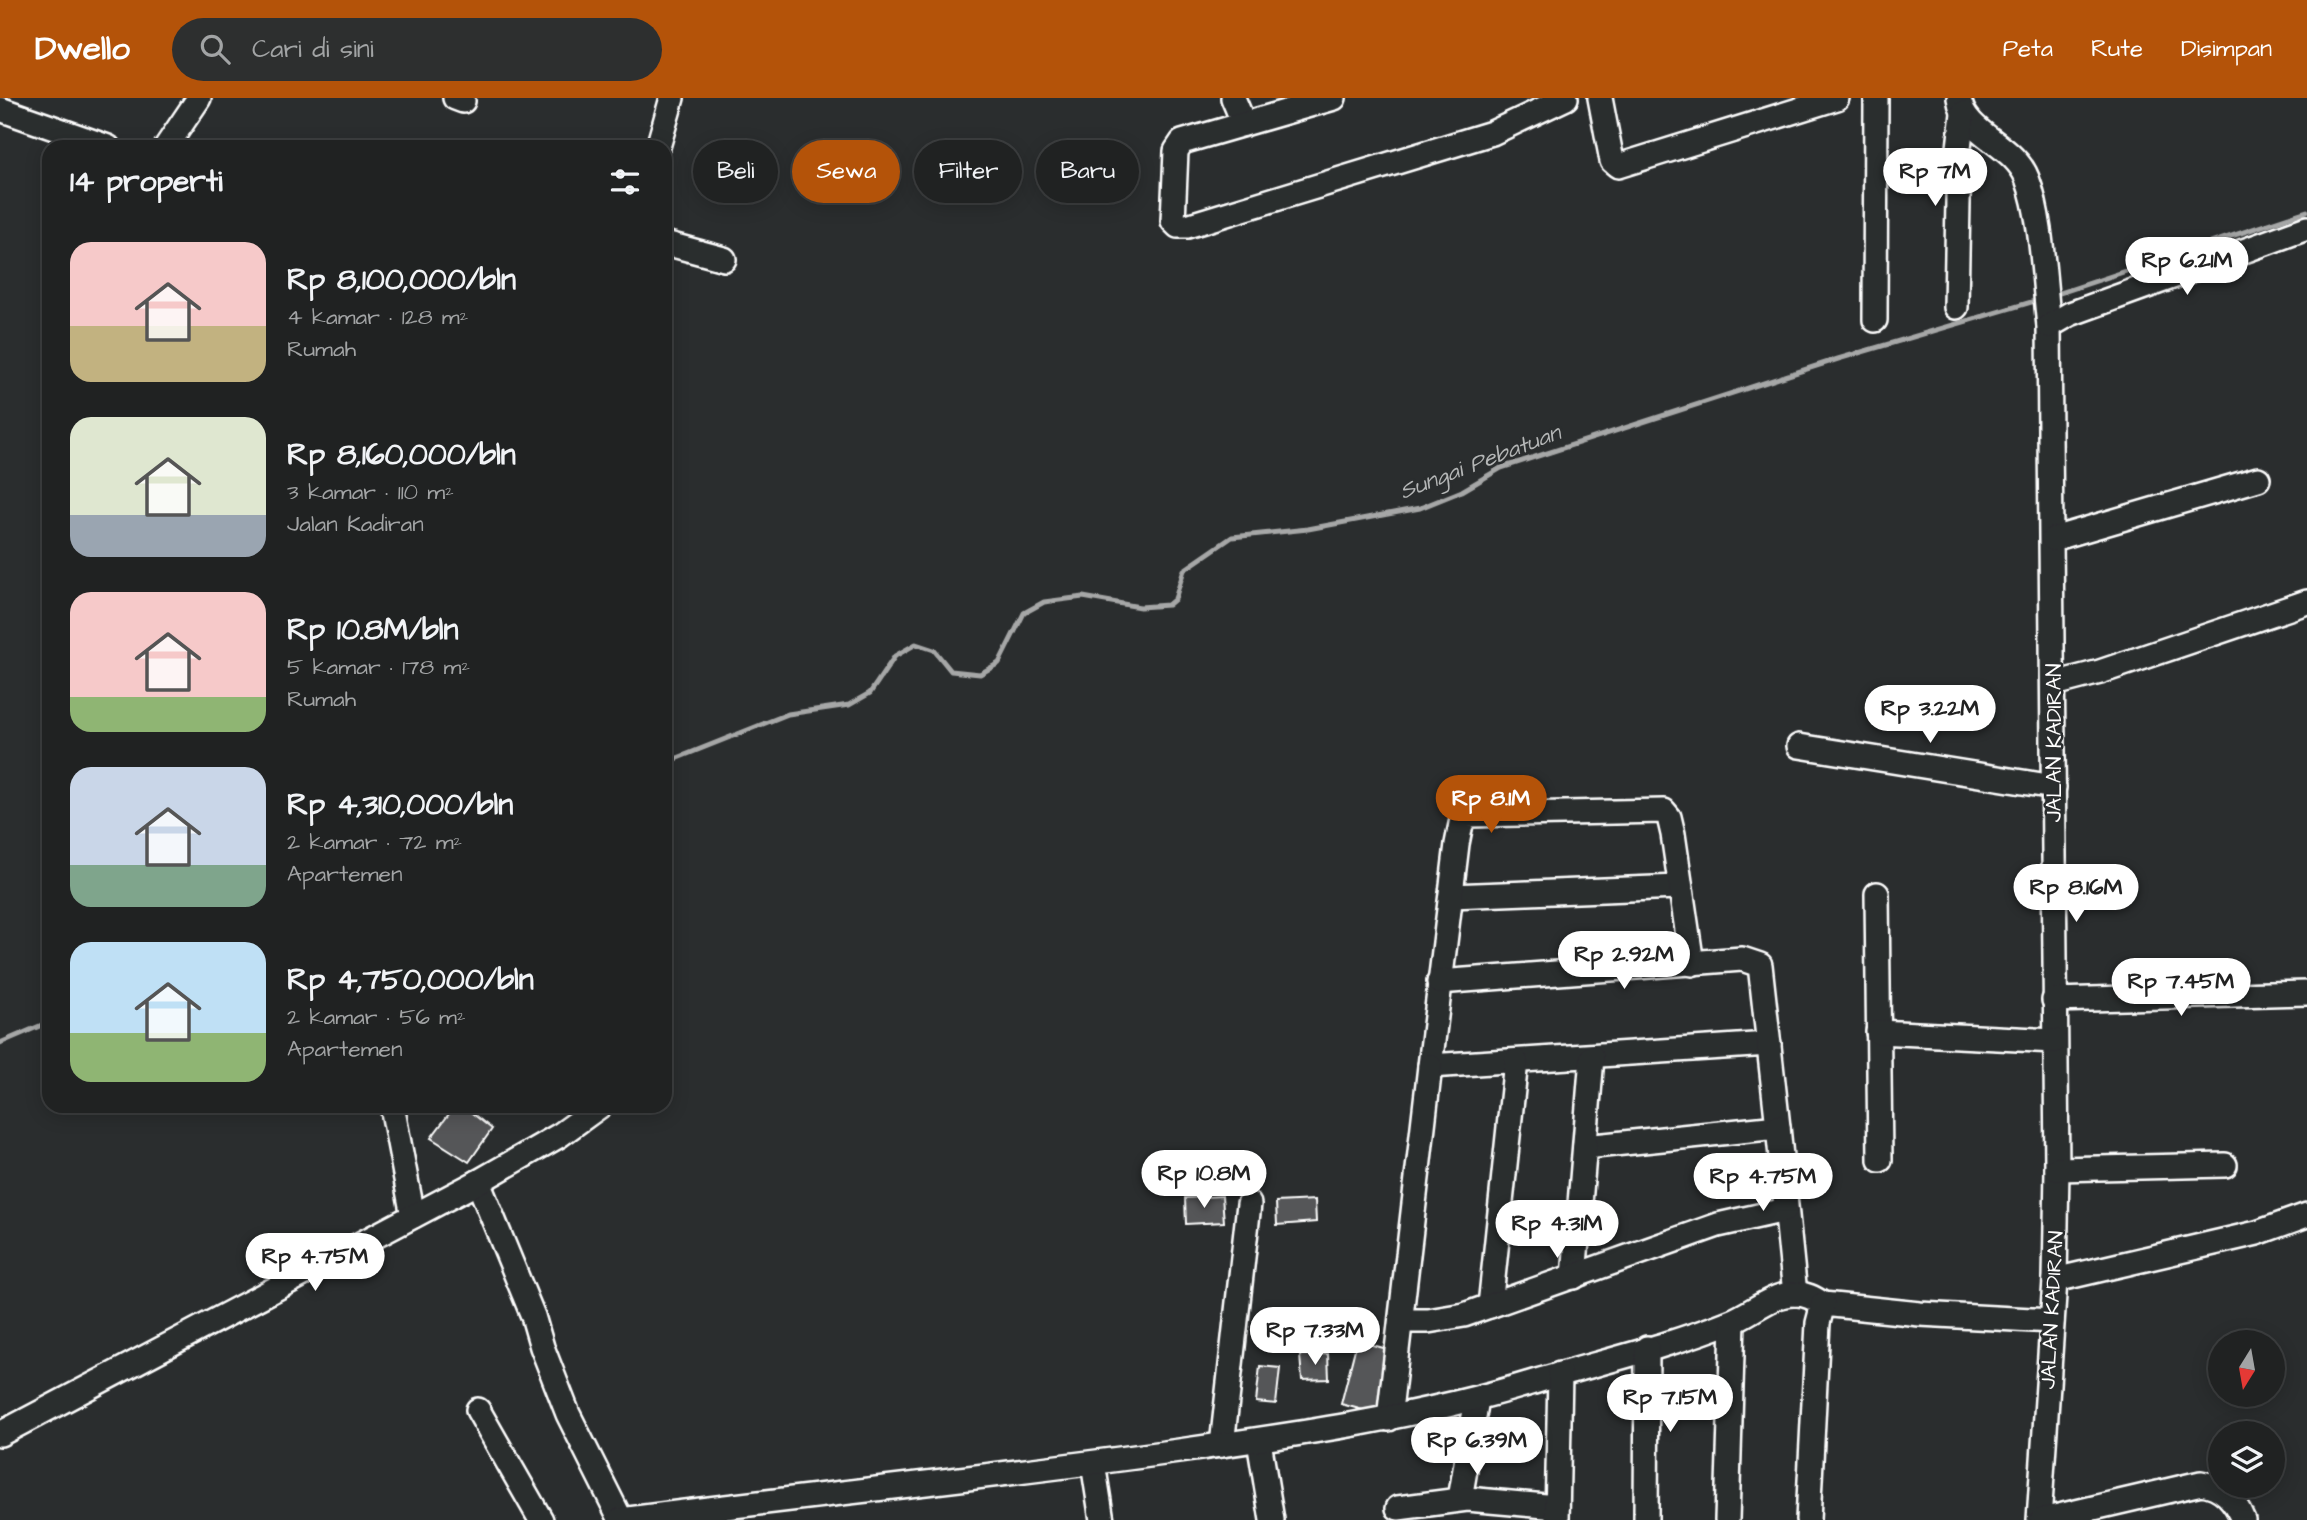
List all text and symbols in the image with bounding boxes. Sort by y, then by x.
search box [172,18,662,81]
text: Dwello [35,26,130,72]
icon: search [196,30,234,68]
text: Cari di sini [252,31,374,67]
text: Peta [2003,32,2053,66]
text: Rute [2091,32,2143,66]
text: Disimpan [2181,32,2272,66]
chip: Beli [693,140,778,203]
chip: Sewa [792,140,900,203]
chip: Filter [914,140,1022,203]
chip: Baru [1036,140,1139,203]
pin: Rp 7M [1886,148,1984,208]
text: Rp 7M [1899,155,1971,187]
text: 14 properti [70,161,223,203]
icon: filters [606,163,644,201]
pin: Rp 6.21M [2115,238,2259,297]
text: Rp 6.21M [2141,244,2233,276]
text: Rp 8,100,000/bln [287,259,516,301]
icon: home [126,270,210,354]
text: 4 kamar · 128 m² [287,301,468,333]
text: Rumah [287,333,356,365]
water label: Sungai Pebatuan [1395,416,1568,508]
text: Rp 8,160,000/bln [287,434,516,476]
icon: home [126,445,210,529]
text: 3 kamar · 110 m² [287,476,454,508]
text: Jalan Kadiran [287,508,424,540]
text: Rp 10.8M/bln [287,609,459,651]
icon: home [126,620,210,704]
text: 5 kamar · 178 m² [287,651,470,683]
street label: JALAN KADIRAN [2040,664,2069,822]
text: Rumah [287,683,356,715]
pin: Rp 3.22M [1858,686,2002,745]
text: Rp 3.22M [1881,692,1979,724]
pin: Rp 8.1M [1426,776,1556,835]
text: Rp 8.1M [1452,782,1530,814]
text: Rp 4,310,000/bln [287,784,513,826]
icon: home [126,795,210,879]
text: 2 kamar · 72 m² [287,826,462,858]
text: Apartemen [287,858,403,890]
pin: Rp 8.16M [2004,864,2148,924]
text: Rp 8.16M [2030,871,2122,903]
pin: Rp 2.92M [1552,932,1696,991]
text: Rp 2.92M [1574,938,1674,970]
pin: Rp 7.45M [2109,958,2253,1018]
text: Rp 4,750,000/bln [287,959,534,1001]
text: Rp 7.45M [2128,965,2234,997]
icon: home [126,970,210,1054]
text: 2 kamar · 56 m² [287,1001,466,1033]
text: Apartemen [287,1033,403,1065]
pin: Rp 10.8M [1132,1150,1276,1210]
pin: Rp 4.75M [1691,1154,1835,1213]
text: Rp 10.8M [1157,1157,1251,1189]
text: Rp 4.75M [1710,1160,1816,1192]
pin: Rp 4.31M [1485,1200,1629,1260]
text: Rp 4.31M [1512,1207,1602,1239]
street label: JALAN KADIRAN [2033,1230,2071,1390]
pin: Rp 4.75M [243,1234,387,1293]
text: Rp 4.75M [262,1240,368,1272]
pin: Rp 7.33M [1243,1308,1387,1367]
text: Rp 7.33M [1266,1314,1364,1346]
north arrow [2208,1330,2286,1407]
map controls [2208,1330,2285,1498]
pin: Rp 7.15M [1598,1374,1742,1434]
text: Rp 7.15M [1623,1381,1717,1413]
pin: Rp 6.39M [1405,1418,1549,1477]
button: layers [2208,1421,2285,1498]
text: Rp 6.39M [1427,1424,1527,1456]

